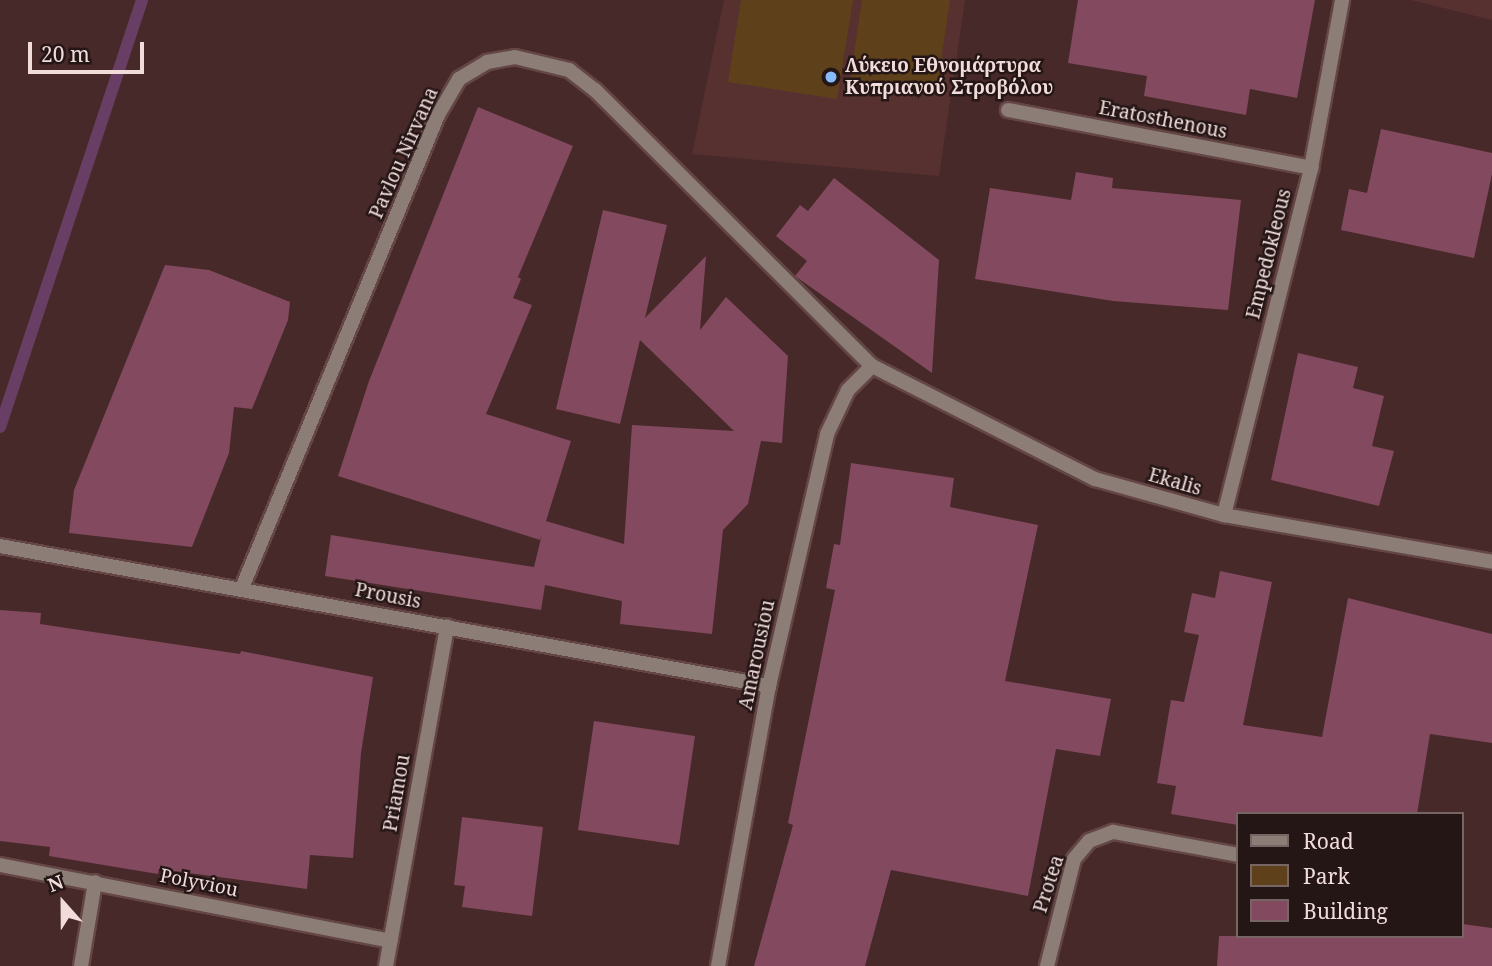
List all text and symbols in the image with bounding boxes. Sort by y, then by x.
scale bar [32,28,147,72]
text: 20 m [41,40,90,68]
place label: Λύκειο Εθνομάρτυρα Κυπριανού Στροβόλου [845,55,1053,99]
marker: Λύκειο Εθνομάρτυρα Κυπριανού Στροβόλου [823,69,839,85]
street label: Pavlou Nirvana [365,84,443,222]
street label: Eratosthenous [1097,96,1229,144]
street label: Empedokleous [1242,187,1296,321]
street label: Ekalis [1146,464,1204,500]
street label: Prousis [353,578,423,614]
street label: Amarousiou [734,598,780,712]
street label: Priamou [379,753,415,833]
legend [1236,812,1464,938]
text: Road [1303,827,1354,855]
street label: Protea [1029,852,1069,916]
text: Park [1303,862,1350,890]
street label: Polyviou [158,864,240,902]
north arrow [28,868,98,938]
text: N [44,869,67,898]
text: Building [1303,897,1388,925]

